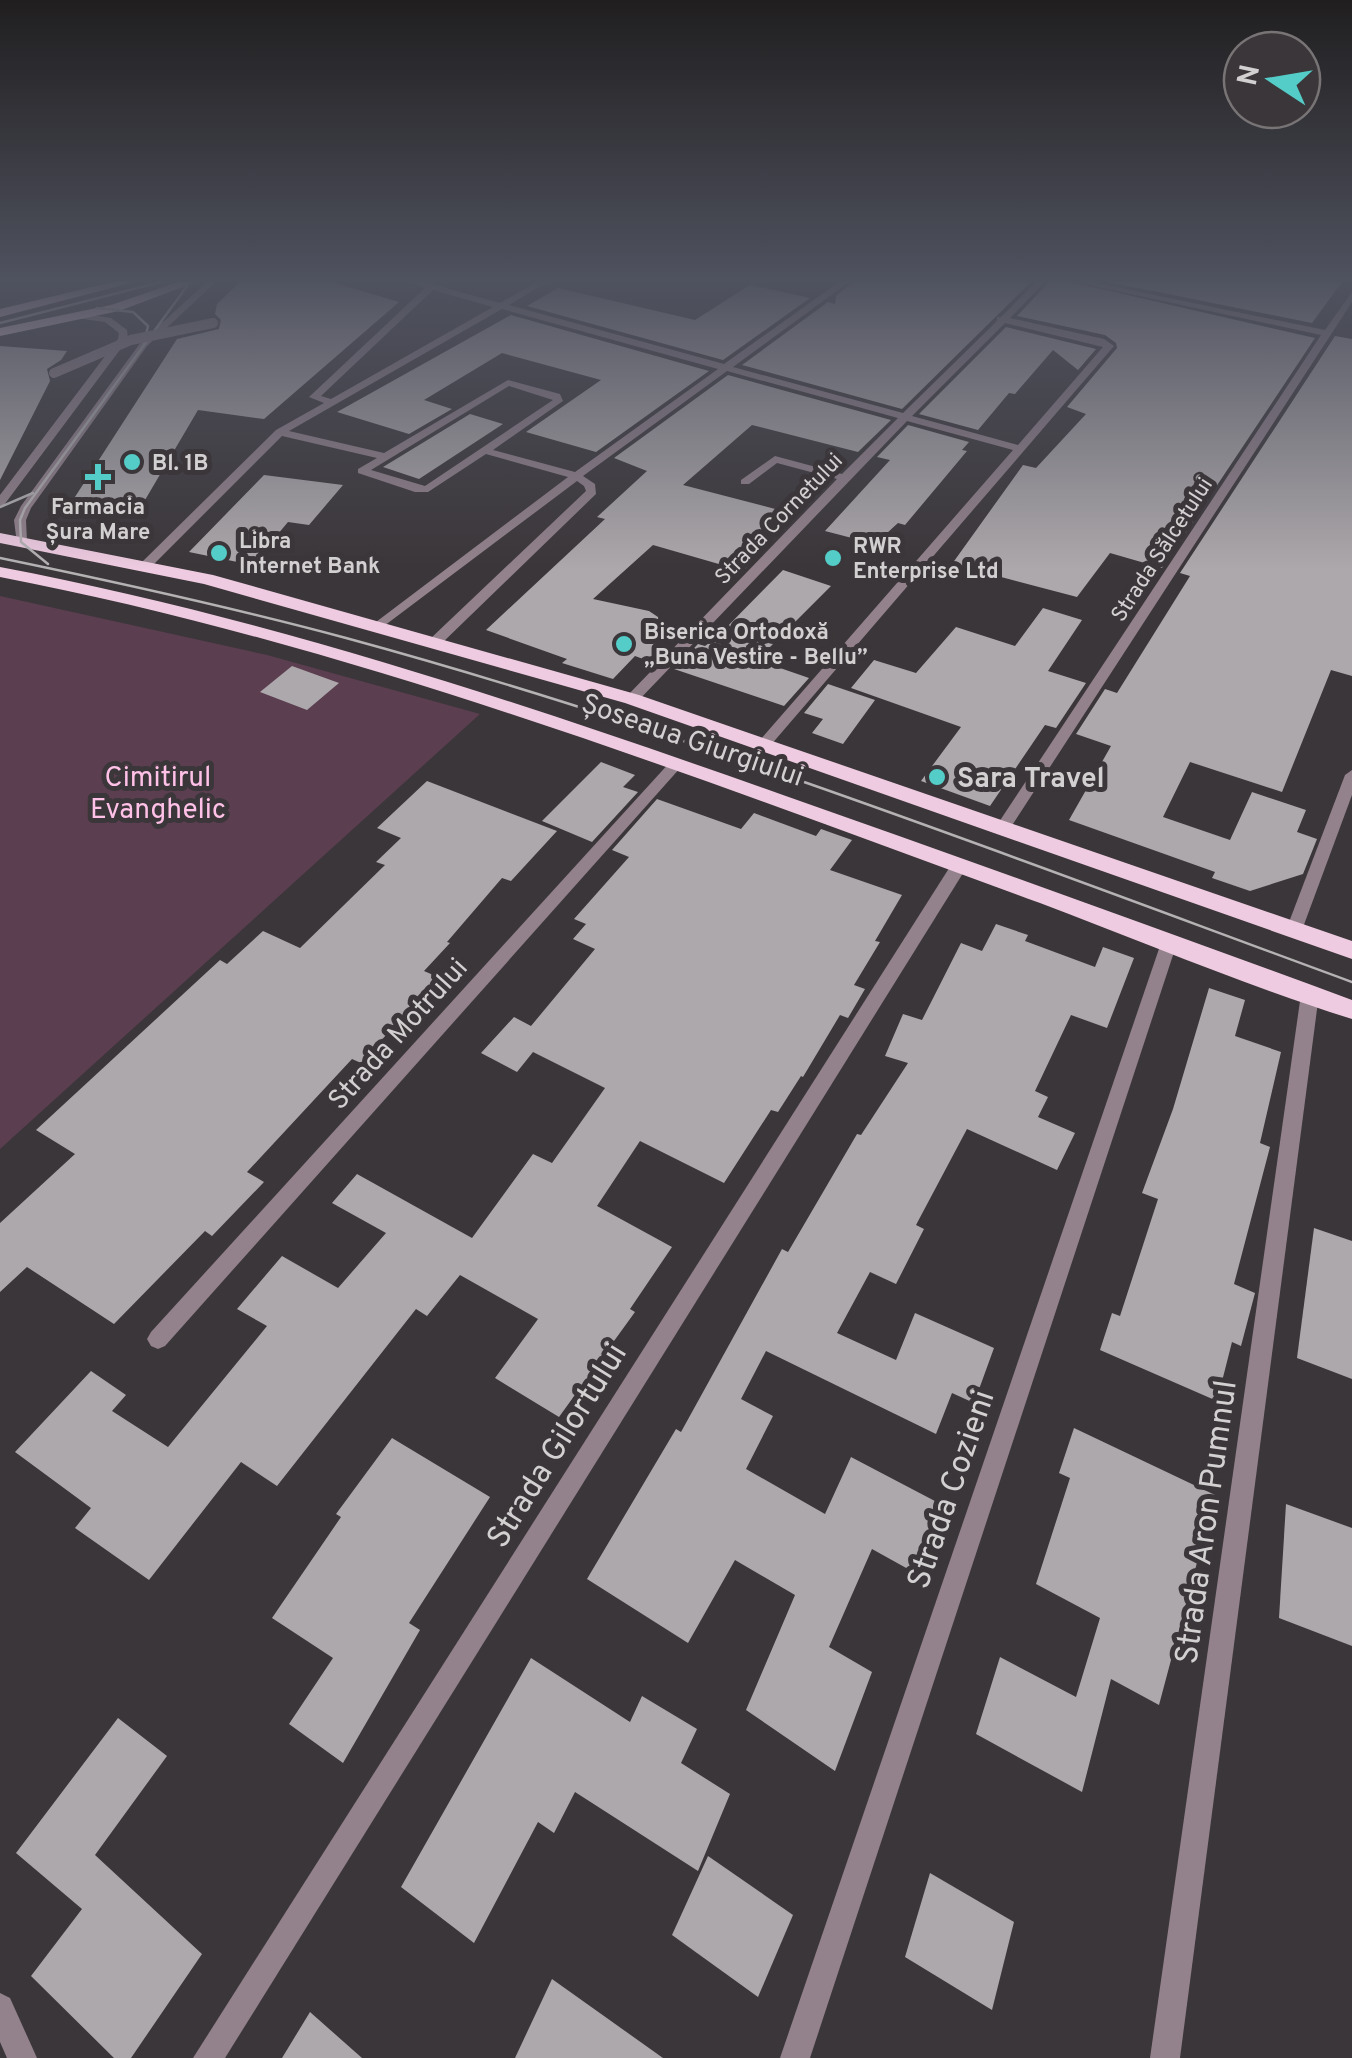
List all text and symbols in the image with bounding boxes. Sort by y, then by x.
north arrow [1222,30,1322,130]
text: N [1231,62,1270,89]
street label: Strada Cornetului [710,448,849,591]
marker: Bl. 1B [121,451,143,473]
place label: Bl. 1B [152,451,208,478]
marker: Farmacia Șura Mare [87,466,109,488]
street label: Strada Sălcetului [1106,473,1220,628]
place label: Farmacia Șura Mare [46,495,150,547]
place label: Libra Internet Bank [239,529,380,581]
place label: RWR Enterprise Ltd [853,534,999,586]
marker: Libra Internet Bank [208,542,230,564]
marker: RWR Enterprise Ltd [822,547,844,569]
place label: Biserica Ortodoxă „Buna Vestire - Bellu” [644,620,868,672]
marker: Biserica Ortodoxă „Buna Vestire - Bellu” [613,633,635,655]
street label: Șoseaua Giurgiului [576,687,808,797]
park label: Cimitirul Evanghelic [90,761,226,829]
place label: Sara Travel [957,762,1105,798]
marker: Sara Travel [926,766,948,788]
street label: Strada Motrului [321,951,477,1119]
street label: Strada Gilortului [480,1337,638,1556]
street label: Strada Aron Pumnul [1168,1378,1248,1667]
street label: Strada Cozieni [900,1385,1006,1595]

